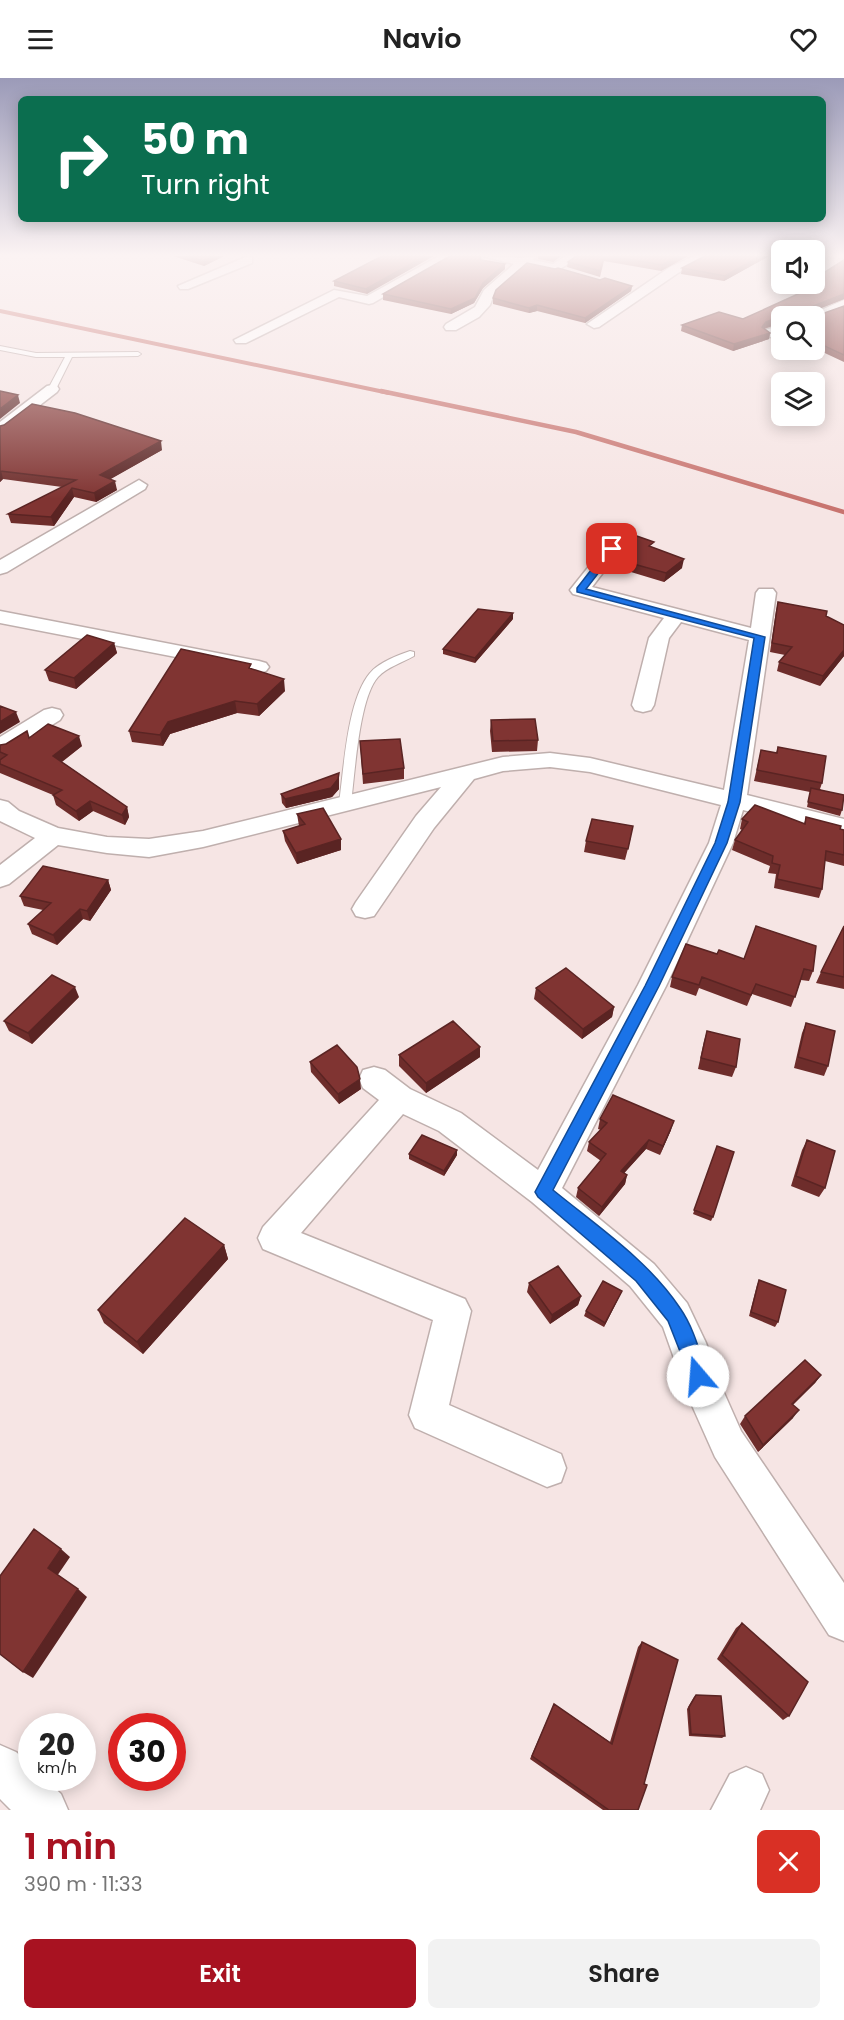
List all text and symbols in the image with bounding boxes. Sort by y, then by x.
text: Navio [382,20,462,57]
icon: menu [24,23,57,56]
icon: heart [787,23,820,56]
text: 50 m [141,110,249,169]
icon: right [42,120,120,198]
text: Turn right [141,166,270,203]
map controls [771,240,825,426]
button: sound [771,240,825,294]
button: search [771,306,825,360]
button: layers [771,372,825,426]
pin [586,523,637,574]
icon: arrive [595,532,628,565]
position arrow [666,1344,730,1408]
speed limit sign: 30 [108,1713,186,1791]
text: 20 [39,1723,75,1766]
text: km/h [37,1757,77,1778]
text: 1 min [24,1821,117,1872]
button: close [757,1830,820,1893]
text: 390 m · 11:33 [24,1870,142,1898]
button: Exit [24,1939,416,2008]
button: Share [428,1939,820,2008]

